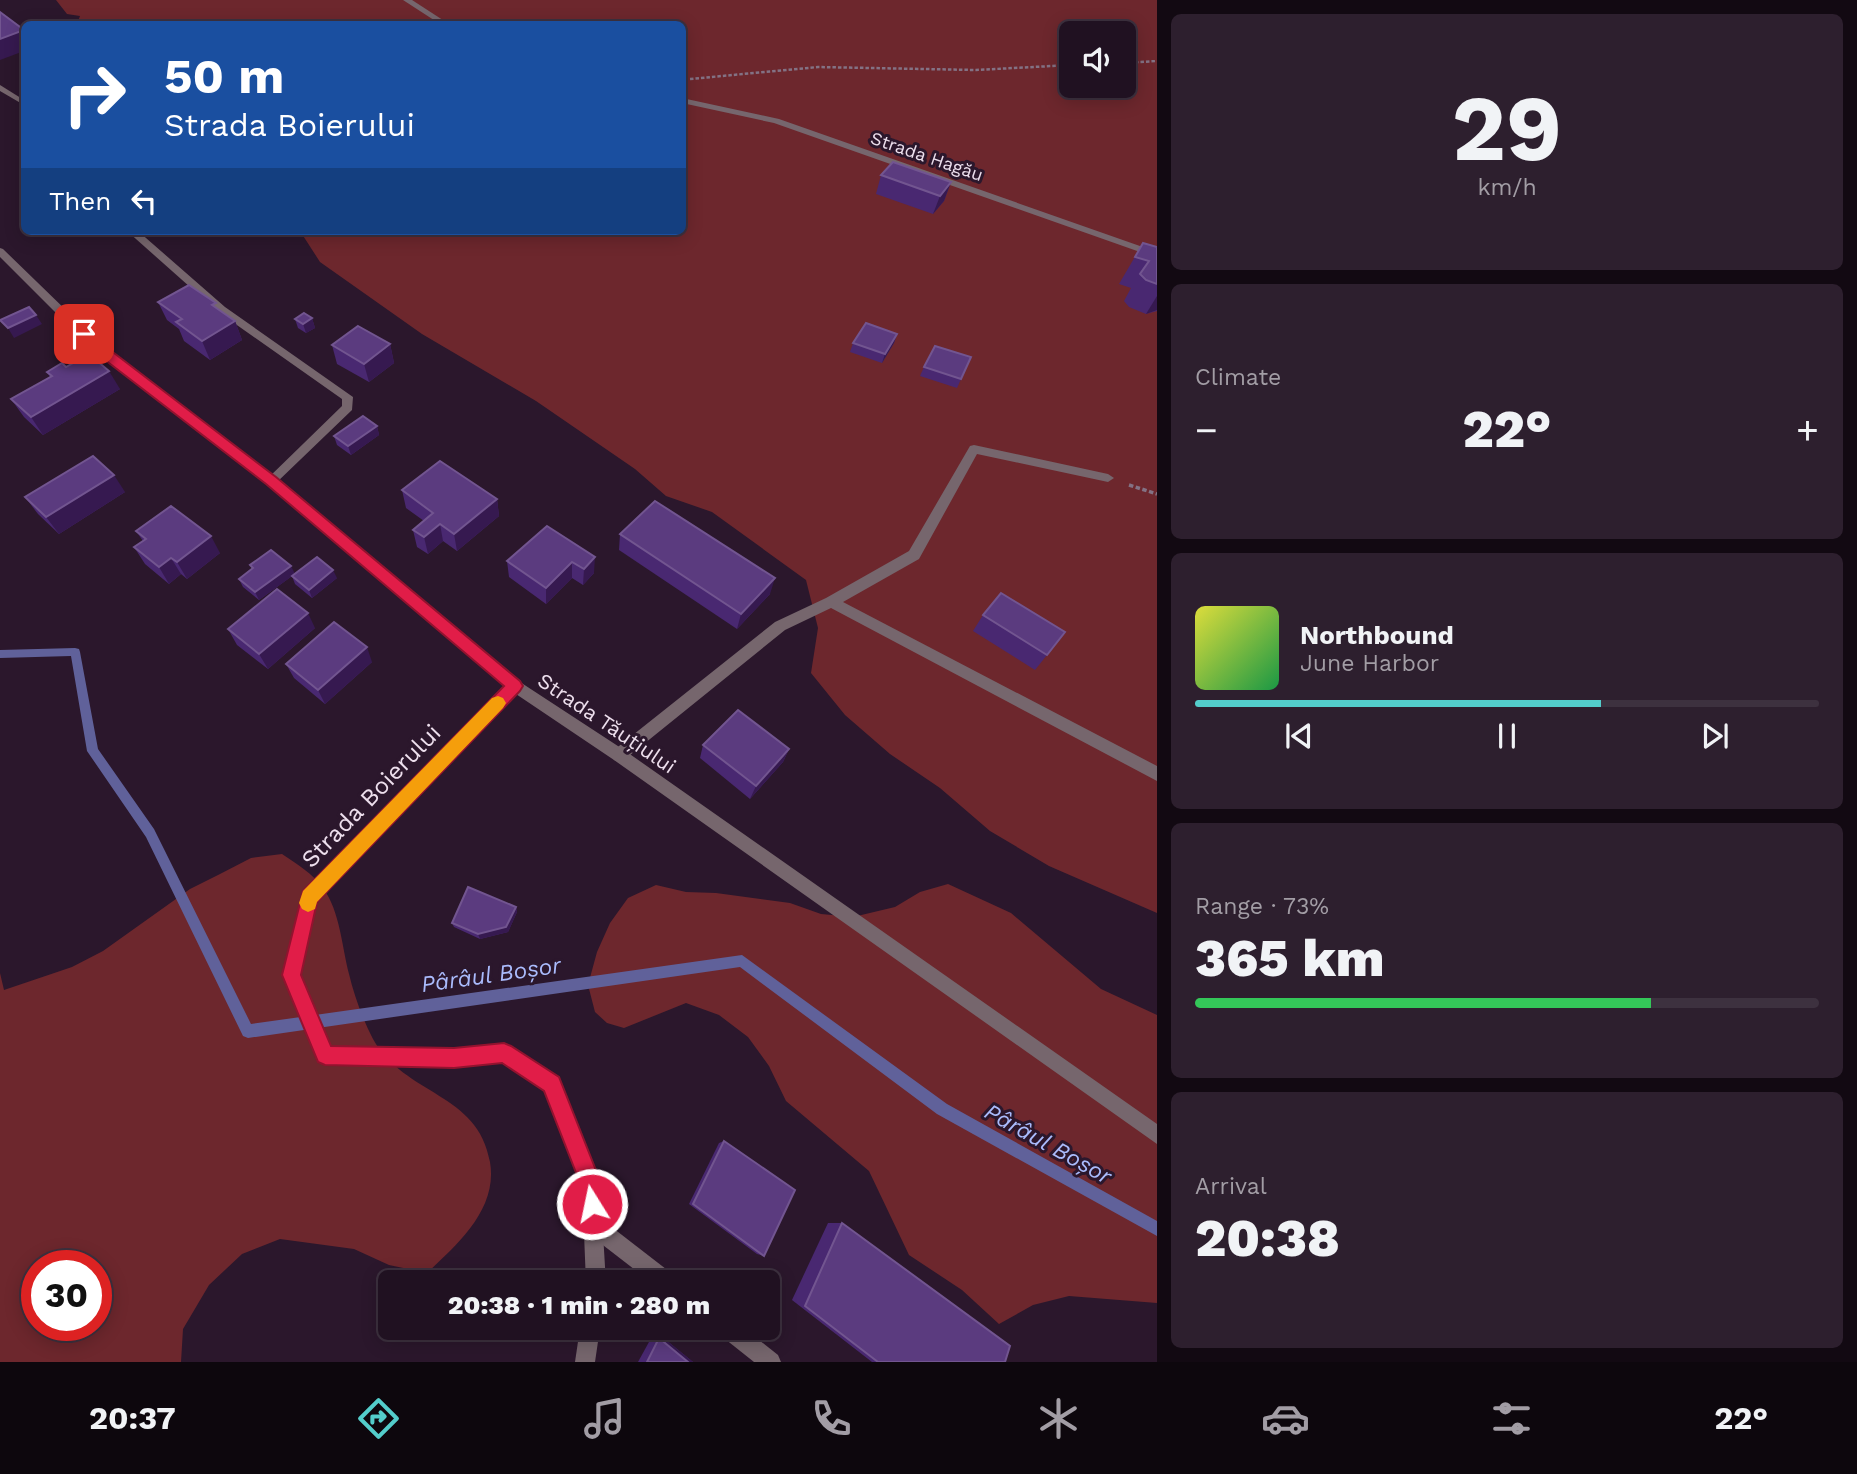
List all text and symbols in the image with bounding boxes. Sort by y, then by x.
map controls [1059,21,1136,98]
button: sound [1059,21,1136,98]
text: 50 m [164,47,284,105]
icon: right [49,49,140,140]
text: 29 [1452,75,1562,182]
text: Strada Boierului [164,106,415,144]
street label: Strada Hagău [868,127,986,185]
text: km/h [1477,174,1537,201]
icon: left [125,182,163,220]
text: Then [49,186,111,216]
pin [54,304,114,364]
icon: arrive [65,315,103,353]
text: Climate [1195,364,1281,391]
text: 22° [1463,399,1551,460]
text: − [1195,408,1218,452]
text: + [1796,408,1819,452]
text: Northbound [1300,620,1454,650]
text: June Harbor [1300,650,1439,677]
street label: Strada Tăuțiului [533,668,681,778]
icon: previous [1280,717,1318,755]
icon: pause [1488,717,1526,755]
icon: next [1696,717,1734,755]
street label: Strada Boierului [296,719,446,873]
text: Range · 73% [1195,893,1329,920]
text: 365 km [1195,928,1385,989]
water label: Pârâul Boșor [419,952,564,998]
water label: Pârâul Boșor [980,1098,1117,1191]
position arrow [555,1167,629,1241]
text: Arrival [1195,1173,1267,1200]
text: 20:38 [1195,1208,1340,1269]
speed limit sign: 30 [21,1250,112,1341]
text: 20:38 · 1 min · 280 m [448,1290,710,1320]
icon: directions [354,1394,403,1443]
icon: music [580,1394,629,1443]
icon: phone [807,1394,856,1443]
icon: climate [1034,1394,1083,1443]
icon: car [1261,1394,1310,1443]
icon: filters [1487,1394,1536,1443]
text: 20:37 [89,1399,176,1437]
text: 22° [1714,1399,1768,1437]

